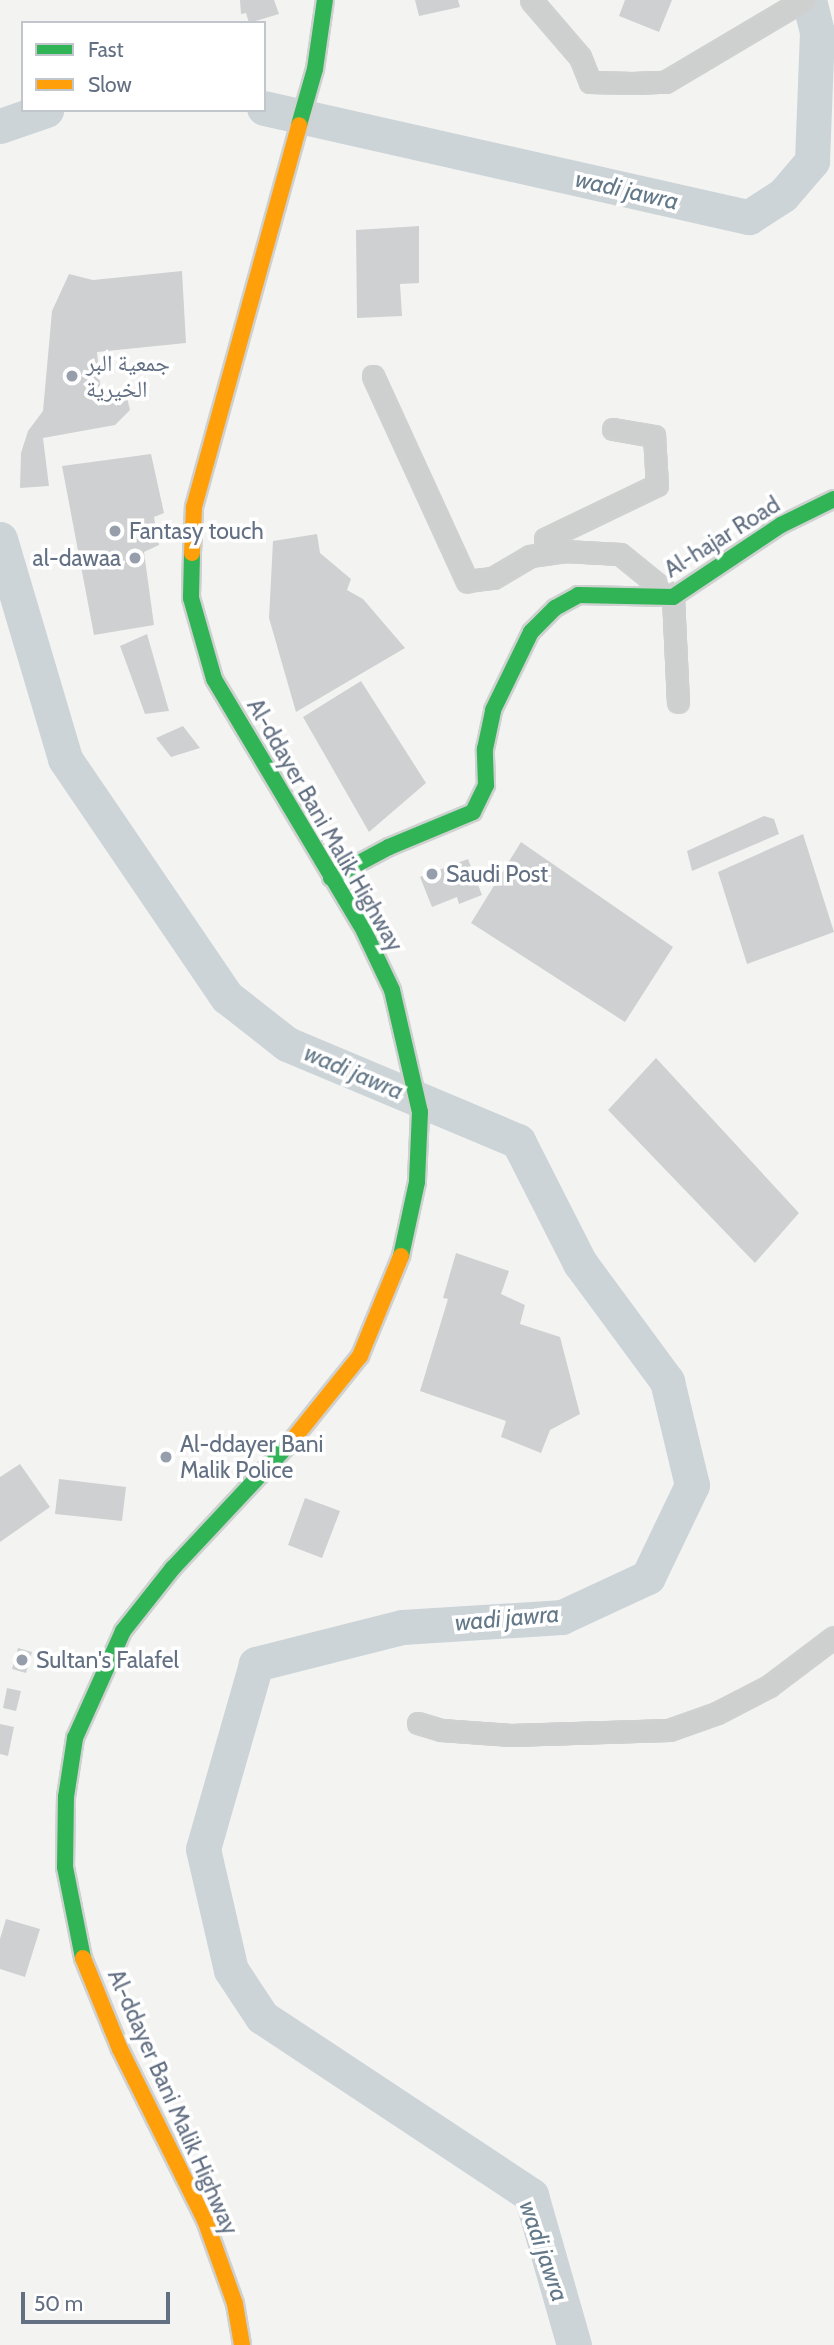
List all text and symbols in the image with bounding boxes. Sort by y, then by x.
legend [21,21,266,112]
text: Fast [88,37,124,62]
text: Slow [88,72,132,97]
water label: wadi jawra [573,164,681,216]
place label: جمعية البر الخيرية [86,349,170,403]
marker: جمعية البر الخيرية [64,368,80,384]
street label: Al-hajar Road [659,491,785,583]
place label: Fantasy touch [129,517,264,545]
marker: Fantasy touch [107,523,123,539]
place label: al-dawaa [33,544,121,572]
marker: al-dawaa [127,550,143,566]
street label: Al-ddayer Bani Malik Highway [241,694,409,956]
place label: Saudi Post [446,860,548,888]
marker: Saudi Post [424,866,440,882]
water label: wadi jawra [300,1038,408,1106]
place label: Al-ddayer Bani Malik Police [180,1430,323,1484]
marker: Al-ddayer Bani Malik Police [158,1449,174,1465]
water label: wadi jawra [453,1599,561,1637]
place label: Sultan's Falafel [36,1646,179,1674]
marker: Sultan's Falafel [14,1652,30,1668]
street label: Al-ddayer Bani Malik Highway [102,1965,244,2239]
water label: wadi jawra [513,2197,575,2305]
scale bar [24,2278,173,2322]
text: 50 m [34,2291,83,2316]

